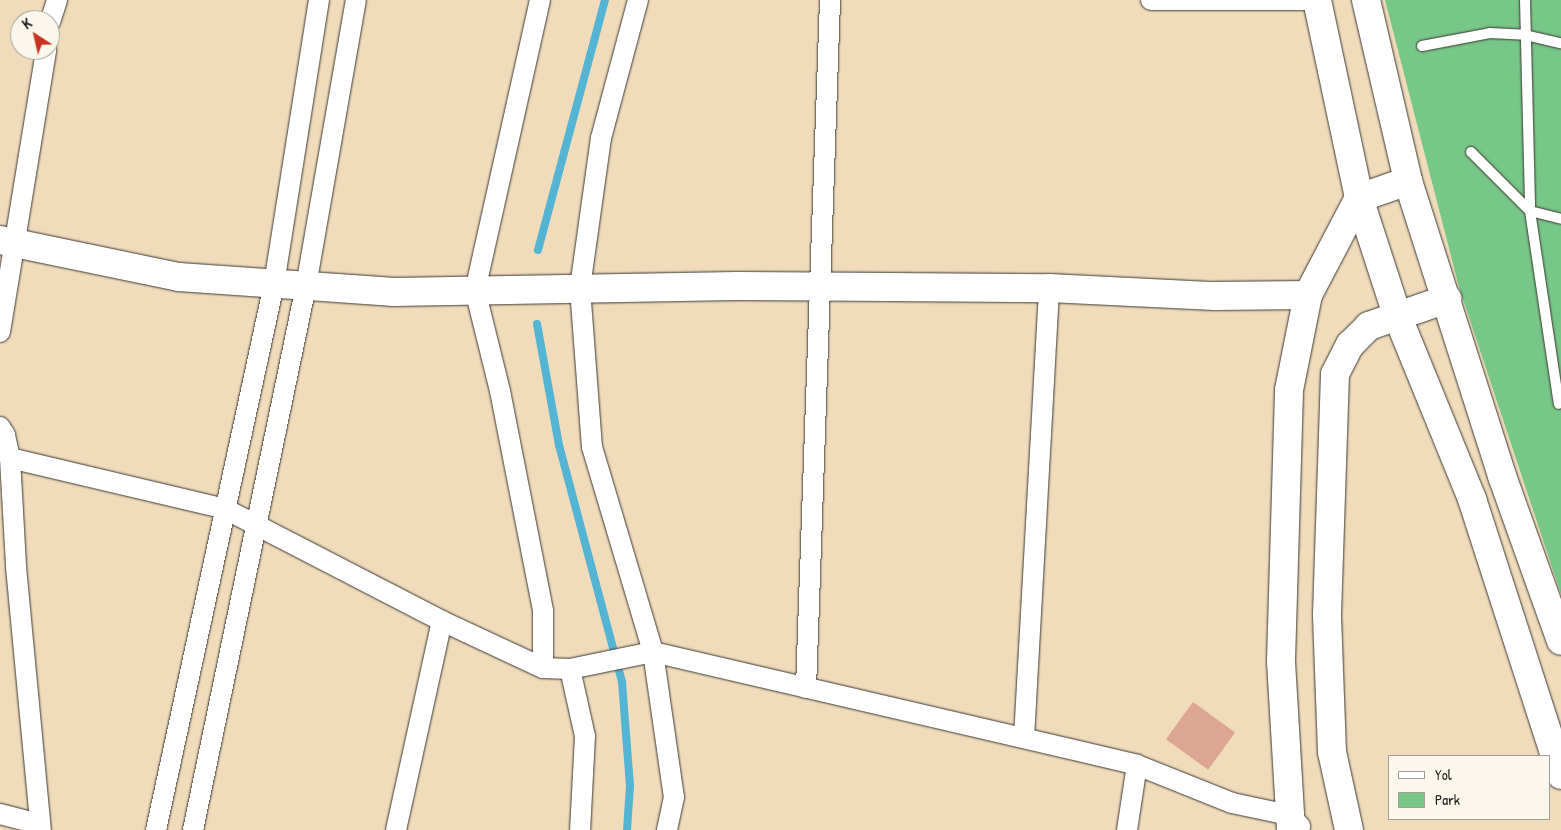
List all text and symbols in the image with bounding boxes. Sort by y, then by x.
north arrow [10,10,60,60]
text: K [18,13,35,33]
legend [1388,755,1551,820]
text: Yol [1435,764,1452,785]
text: Park [1435,789,1460,810]

